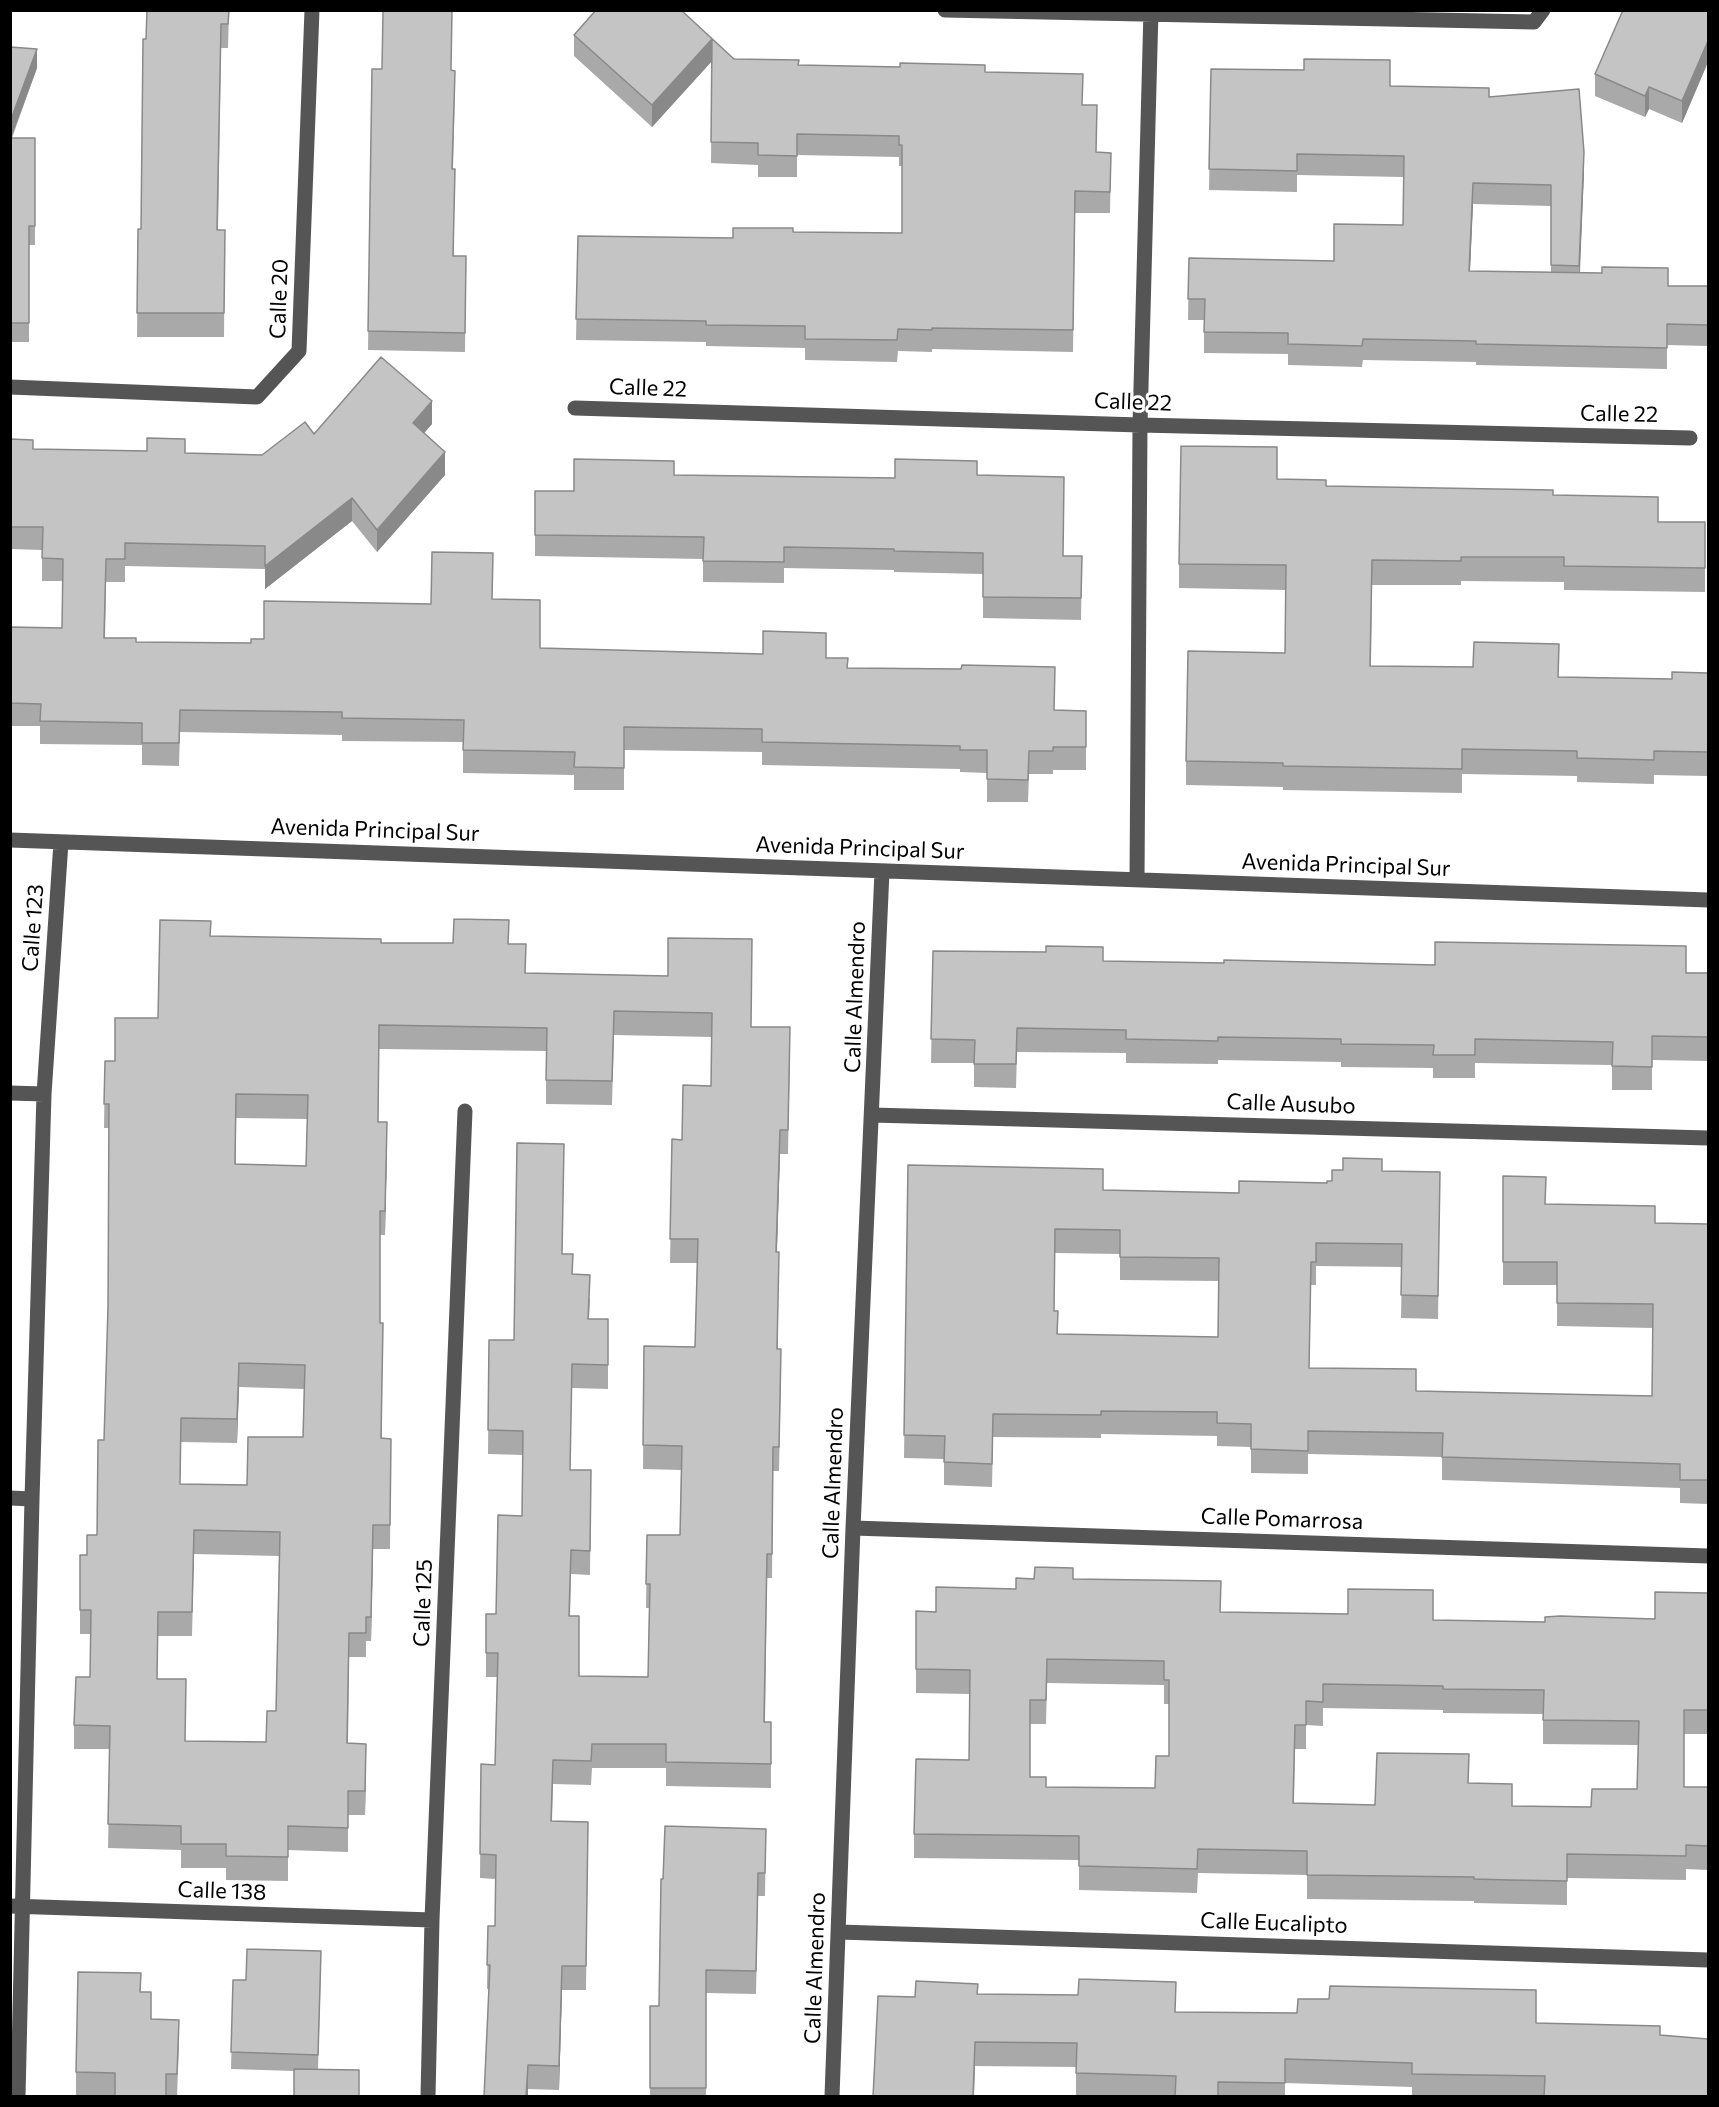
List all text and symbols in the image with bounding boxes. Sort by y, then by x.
street label: Calle 20 [264,259,294,339]
street label: Calle 22 [609,373,687,403]
street label: Calle 22 [1094,387,1172,417]
street label: Calle 22 [1580,400,1658,428]
street label: Avenida Principal Sur [270,813,480,847]
street label: Avenida Principal Sur [755,831,965,865]
street label: Avenida Principal Sur [1241,848,1451,882]
street label: Calle 123 [17,883,49,973]
street label: Calle Almendro [839,921,871,1073]
street label: Calle Ausubo [1226,1089,1356,1119]
street label: Calle Almendro [817,1407,849,1559]
street label: Calle Pomarrosa [1200,1503,1364,1535]
street label: Calle 125 [408,1559,438,1647]
street label: Calle 138 [177,1876,267,1906]
street label: Calle Almendro [799,1892,831,2044]
street label: Calle Eucalipto [1200,1907,1348,1939]

